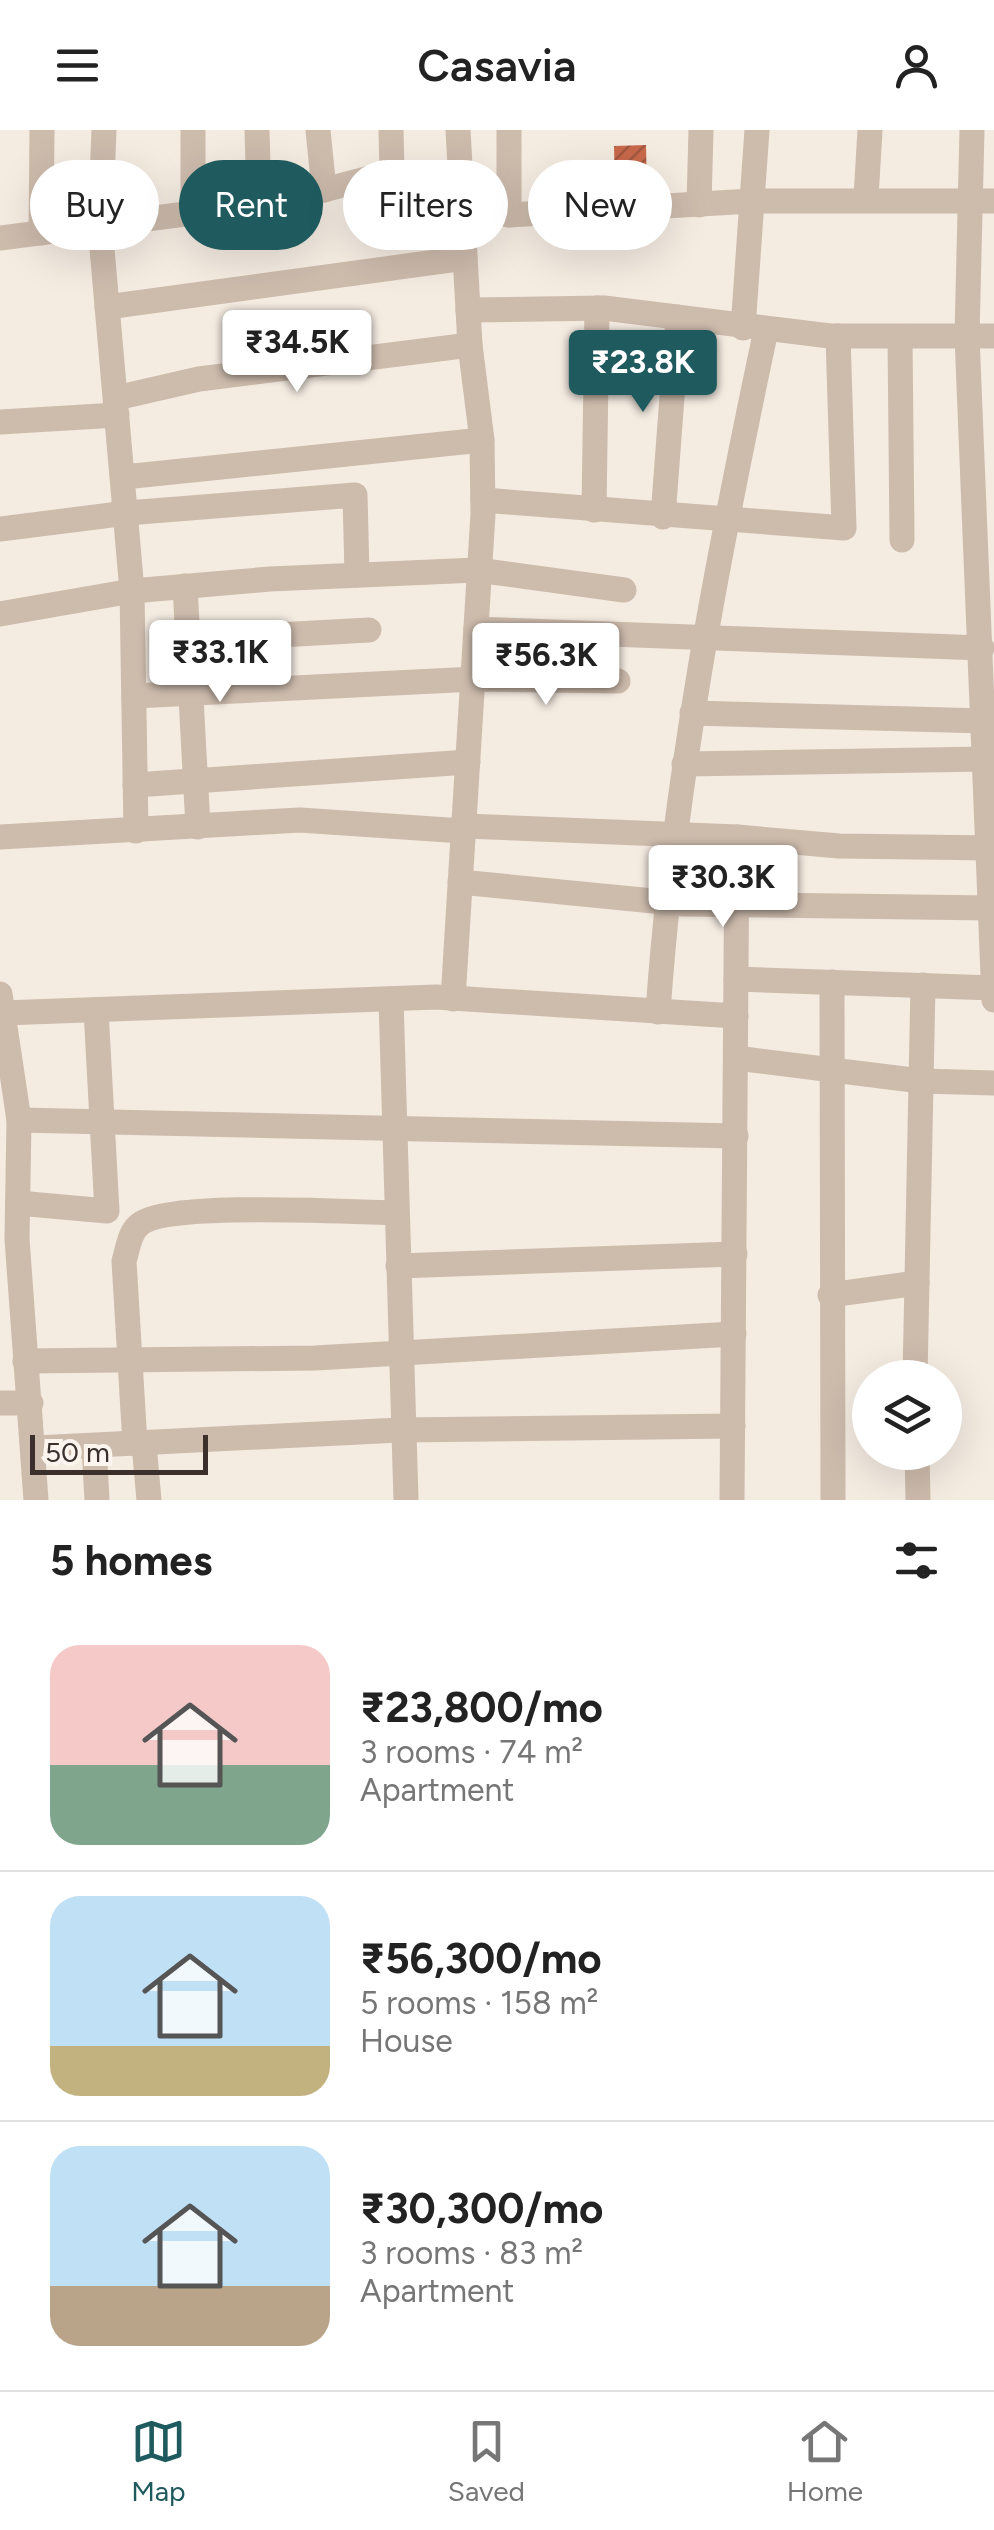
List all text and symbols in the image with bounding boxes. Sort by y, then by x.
icon: menu [50,38,105,93]
text: Casavia [417,38,577,92]
icon: person [889,38,944,93]
chip: Buy [30,160,159,250]
chip: Rent [179,160,323,250]
chip: Filters [343,160,508,250]
chip: New [528,160,672,250]
pin: ₹34.5K [216,310,378,395]
text: ₹34.5K [244,323,350,361]
pin: ₹23.8K [562,330,724,415]
text: ₹23.8K [591,343,695,381]
pin: ₹33.1K [139,620,301,705]
pin: ₹56.3K [465,623,627,708]
text: ₹33.1K [171,633,269,671]
text: ₹56.3K [494,636,598,674]
pin: ₹30.3K [642,845,804,930]
text: ₹30.3K [671,858,775,896]
map controls [852,1360,962,1470]
button: layers [852,1360,962,1470]
scale bar [30,1430,208,1474]
text: 50 m [45,1435,110,1469]
icon: filters [889,1533,944,1588]
text: 5 homes [50,1535,212,1586]
text: ₹23,800/mo [360,1682,603,1733]
icon: home [130,1685,250,1805]
text: 3 rooms · 74 m² [360,1733,583,1771]
text: Apartment [360,1771,514,1809]
text: ₹56,300/mo [360,1933,602,1984]
icon: home [130,1936,250,2056]
text: 5 rooms · 158 m² [360,1984,598,2022]
text: House [360,2022,453,2060]
text: ₹30,300/mo [360,2183,604,2234]
icon: home [130,2186,250,2306]
text: 3 rooms · 83 m² [360,2234,583,2272]
text: Apartment [360,2272,514,2310]
tab: Map [131,2414,186,2508]
tab: Saved [448,2414,525,2508]
tab: Home [787,2414,863,2508]

